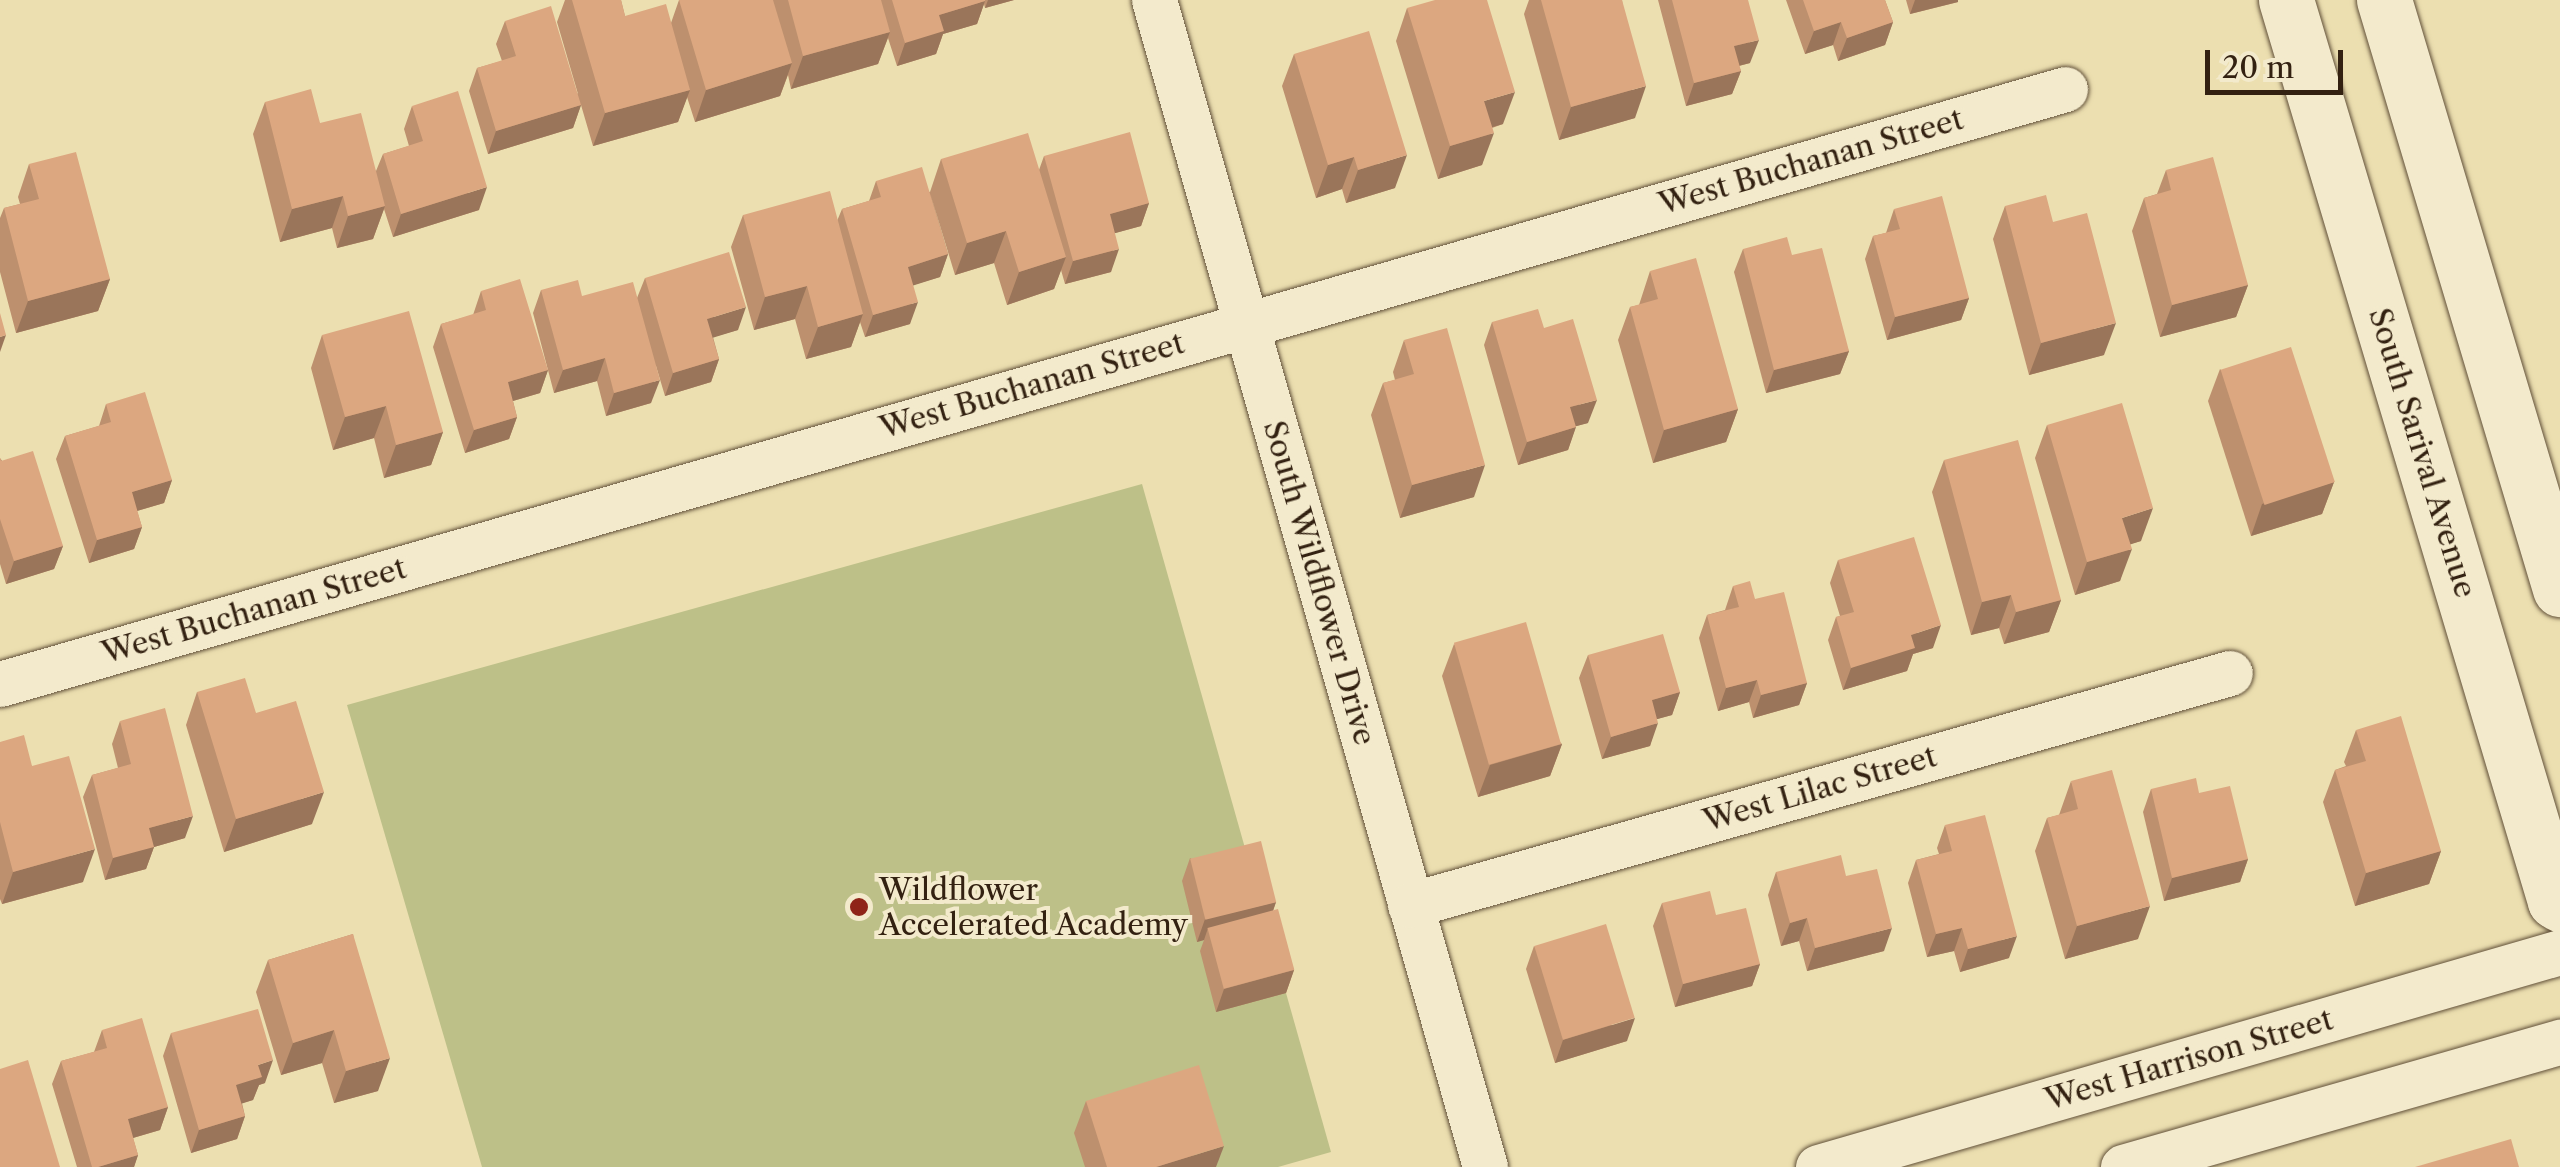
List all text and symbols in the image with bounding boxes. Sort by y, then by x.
scale bar [2210,30,2348,92]
text: 20 m [2222,49,2294,86]
street label: West Buchanan Street [1655,101,1967,223]
street label: South Sarival Avenue [2361,303,2483,603]
street label: West Buchanan Street [876,325,1188,447]
street label: South Wildflower Drive [1255,416,1383,750]
street label: West Buchanan Street [98,550,410,672]
street label: West Lilac Street [1699,739,1941,839]
place label: Wildflower Accelerated Academy [879,872,1189,942]
marker: Wildflower Accelerated Academy [848,896,870,918]
street label: West Harrison Street [2041,1002,2337,1118]

